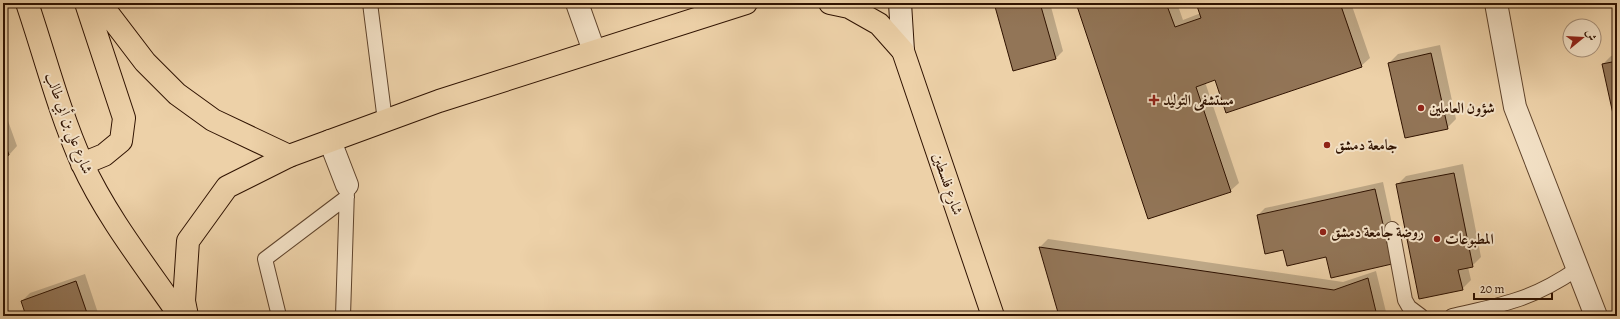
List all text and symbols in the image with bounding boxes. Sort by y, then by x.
north arrow [1562,18,1602,58]
text: ش [1582,28,1600,43]
street label: شارع علي بن أبي طالب [37,69,98,178]
place label: مستشفى التوليد [1163,90,1234,111]
marker: مستشفى التوليد [1148,94,1160,106]
place label: شؤون العاملين [1429,98,1495,118]
marker: شؤون العاملين [1416,103,1426,113]
place label: جامعة دمشق [1335,135,1397,155]
marker: جامعة دمشق [1322,140,1332,150]
street label: شارع فلسطين [925,150,968,219]
place label: روضة جامعة دمشق [1331,222,1424,242]
marker: روضة جامعة دمشق [1318,227,1328,237]
place label: المطبوعات [1445,229,1494,249]
marker: المطبوعات [1432,234,1442,244]
scale bar [1474,275,1552,301]
text: 20 m [1480,281,1504,297]

